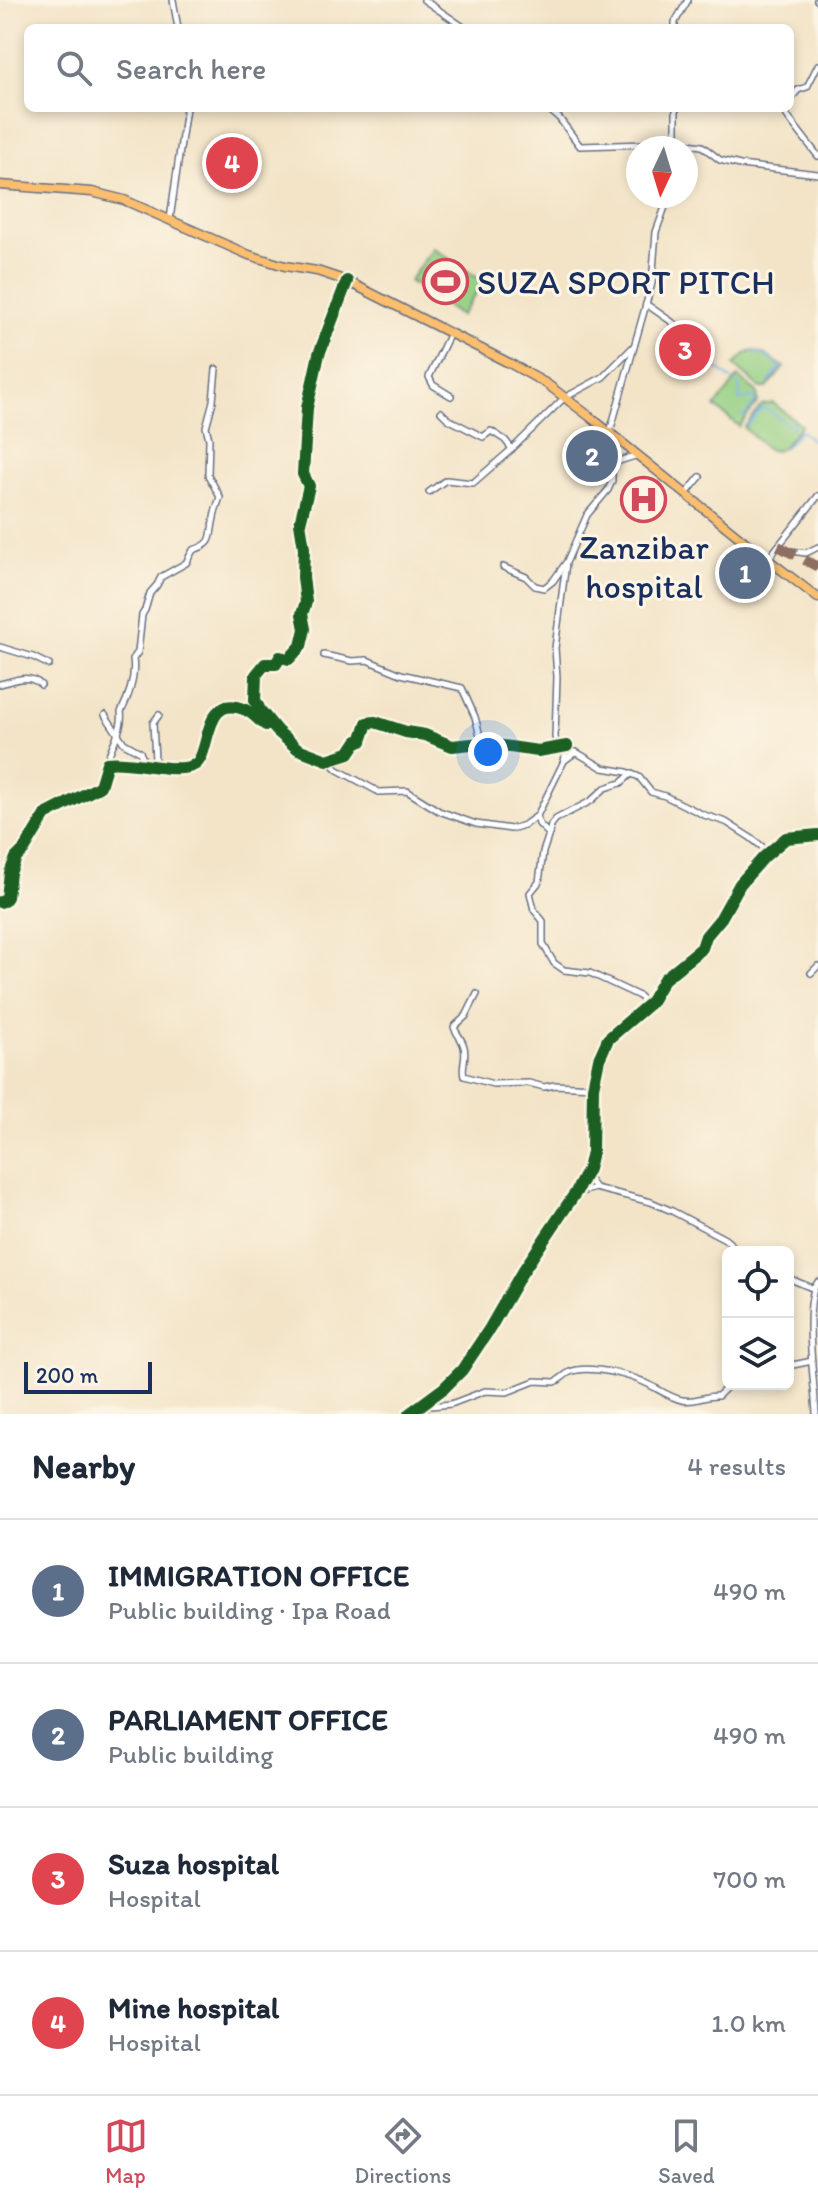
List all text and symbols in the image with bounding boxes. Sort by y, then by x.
search box [24,24,794,112]
icon: search [52,46,96,90]
text: Search here [116,50,266,87]
pin: 4 [206,133,258,193]
north arrow [626,136,698,208]
sports icon: SUZA SPORT PITCH [422,258,470,306]
place label: SUZA SPORT PITCH [477,262,775,303]
pin: 3 [659,320,711,380]
pin: 2 [566,426,618,486]
hospital icon: Zanzibar hospital [620,475,668,523]
place label: Zanzibar hospital [579,527,709,607]
pin: 1 [719,543,771,603]
your location [468,732,508,772]
map controls [722,1246,794,1390]
button: locate [722,1246,794,1318]
button: layers [722,1318,794,1390]
scale bar [24,1358,152,1394]
text: 200 m [36,1362,98,1389]
text: Nearby [32,1446,135,1487]
text: 4 results [687,1450,786,1482]
text: IMMIGRATION OFFICE [108,1557,409,1594]
text: 1 [52,1575,64,1607]
text: 490 m [713,1575,786,1607]
text: Public building · Ipa Road [108,1594,391,1626]
text: PARLIAMENT OFFICE [108,1701,388,1738]
text: 2 [51,1719,65,1751]
text: 490 m [713,1719,786,1751]
text: Public building [108,1738,274,1770]
text: Suza hospital [108,1845,279,1882]
text: 3 [51,1863,65,1895]
text: 700 m [713,1863,786,1895]
text: Hospital [108,1882,201,1914]
text: Mine hospital [108,1989,279,2026]
text: 4 [50,2007,66,2039]
text: 1.0 km [711,2007,786,2039]
text: Hospital [108,2026,201,2058]
tab: Map [104,2114,148,2189]
tab: Directions [355,2114,451,2189]
tab: Saved [658,2114,714,2189]

